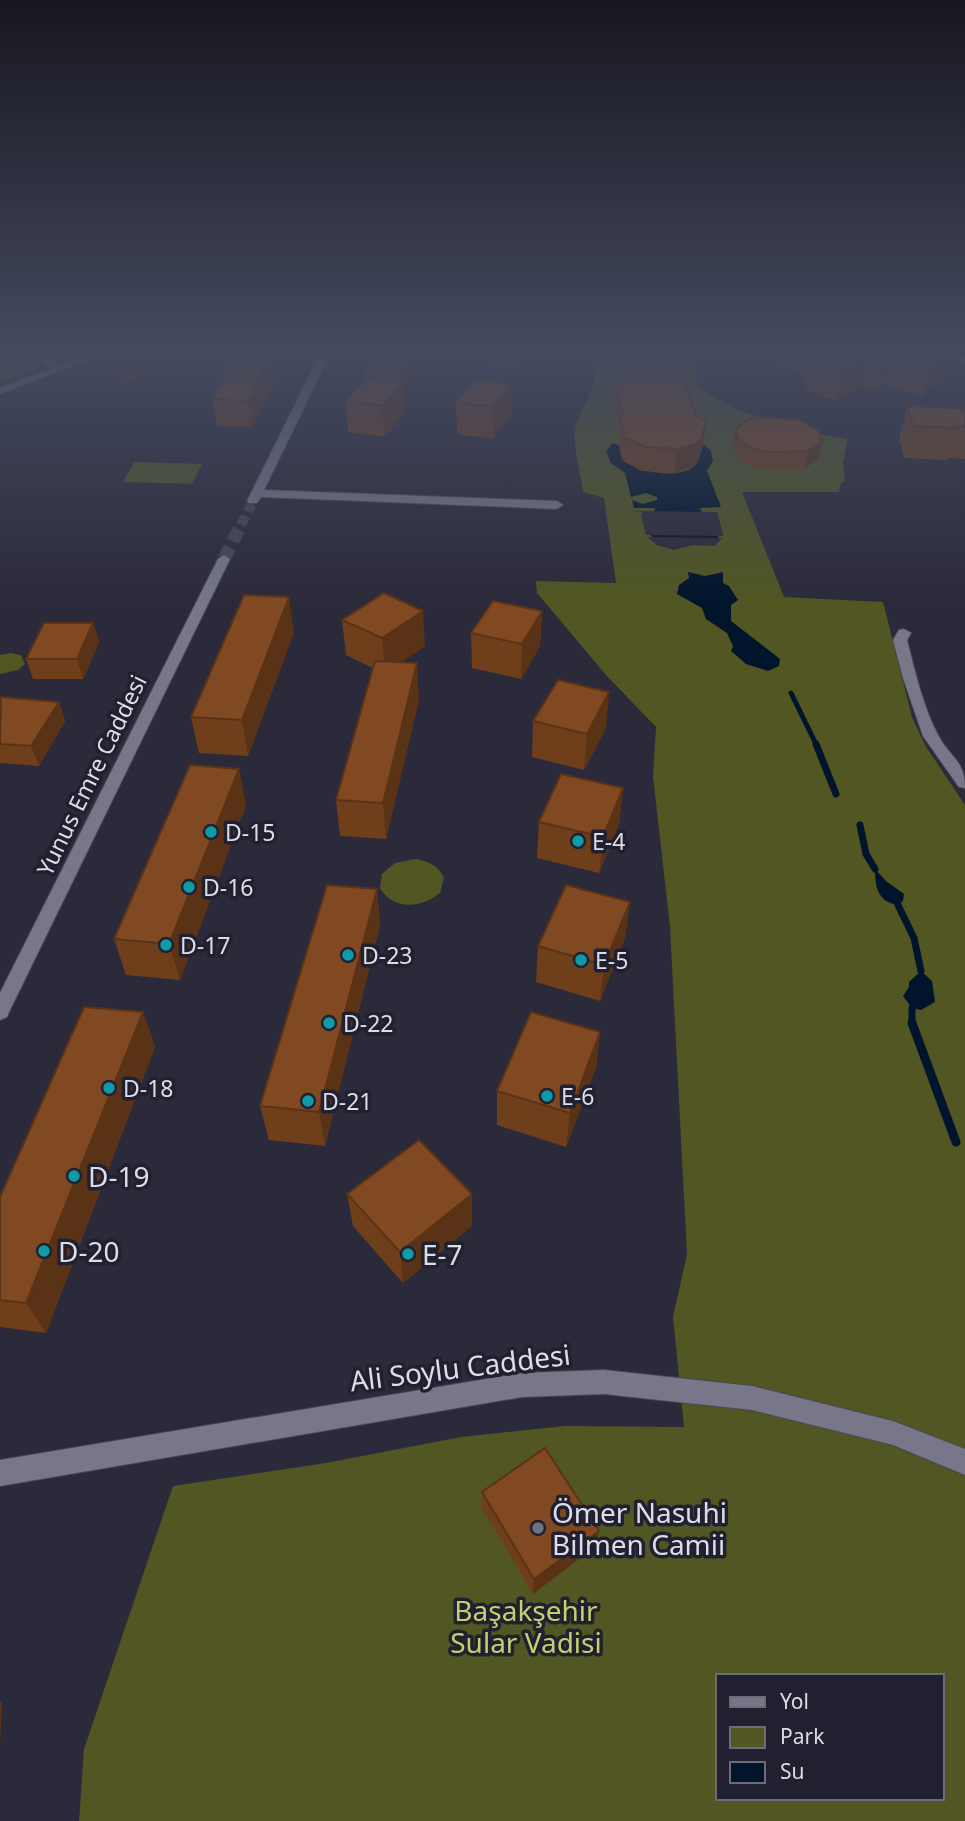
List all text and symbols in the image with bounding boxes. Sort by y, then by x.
street label: Yunus Emre Caddesi [28,669,154,881]
place label: D-15 [225,816,276,848]
marker: D-15 [203,824,219,840]
place label: E-4 [592,825,625,857]
marker: E-4 [570,833,586,849]
place label: D-16 [203,871,254,903]
marker: D-16 [181,879,197,895]
place label: D-17 [180,929,231,961]
marker: D-17 [158,937,174,953]
place label: D-23 [362,939,413,971]
place label: E-5 [595,944,628,976]
marker: D-23 [340,947,356,963]
marker: E-5 [573,952,589,968]
place label: D-22 [343,1007,394,1039]
marker: D-22 [321,1015,337,1031]
place label: D-18 [123,1072,174,1104]
marker: D-18 [101,1080,117,1096]
place label: E-6 [561,1080,594,1112]
place label: D-21 [322,1085,373,1117]
marker: E-6 [539,1088,555,1104]
marker: D-21 [300,1093,316,1109]
place label: D-19 [88,1157,150,1195]
marker: D-19 [66,1168,82,1184]
place label: D-20 [58,1232,120,1270]
place label: E-7 [422,1235,463,1273]
marker: D-20 [36,1243,52,1259]
marker: E-7 [400,1246,416,1262]
street label: Ali Soylu Caddesi [348,1335,572,1399]
place label: Ömer Nasuhi Bilmen Camii [552,1493,727,1563]
marker: Ömer Nasuhi Bilmen Camii [530,1520,546,1536]
park label: Başakşehir Sular Vadisi [450,1591,602,1661]
legend [716,1674,944,1800]
text: Yol [780,1687,809,1715]
text: Park [780,1722,825,1750]
text: Su [780,1757,805,1785]

